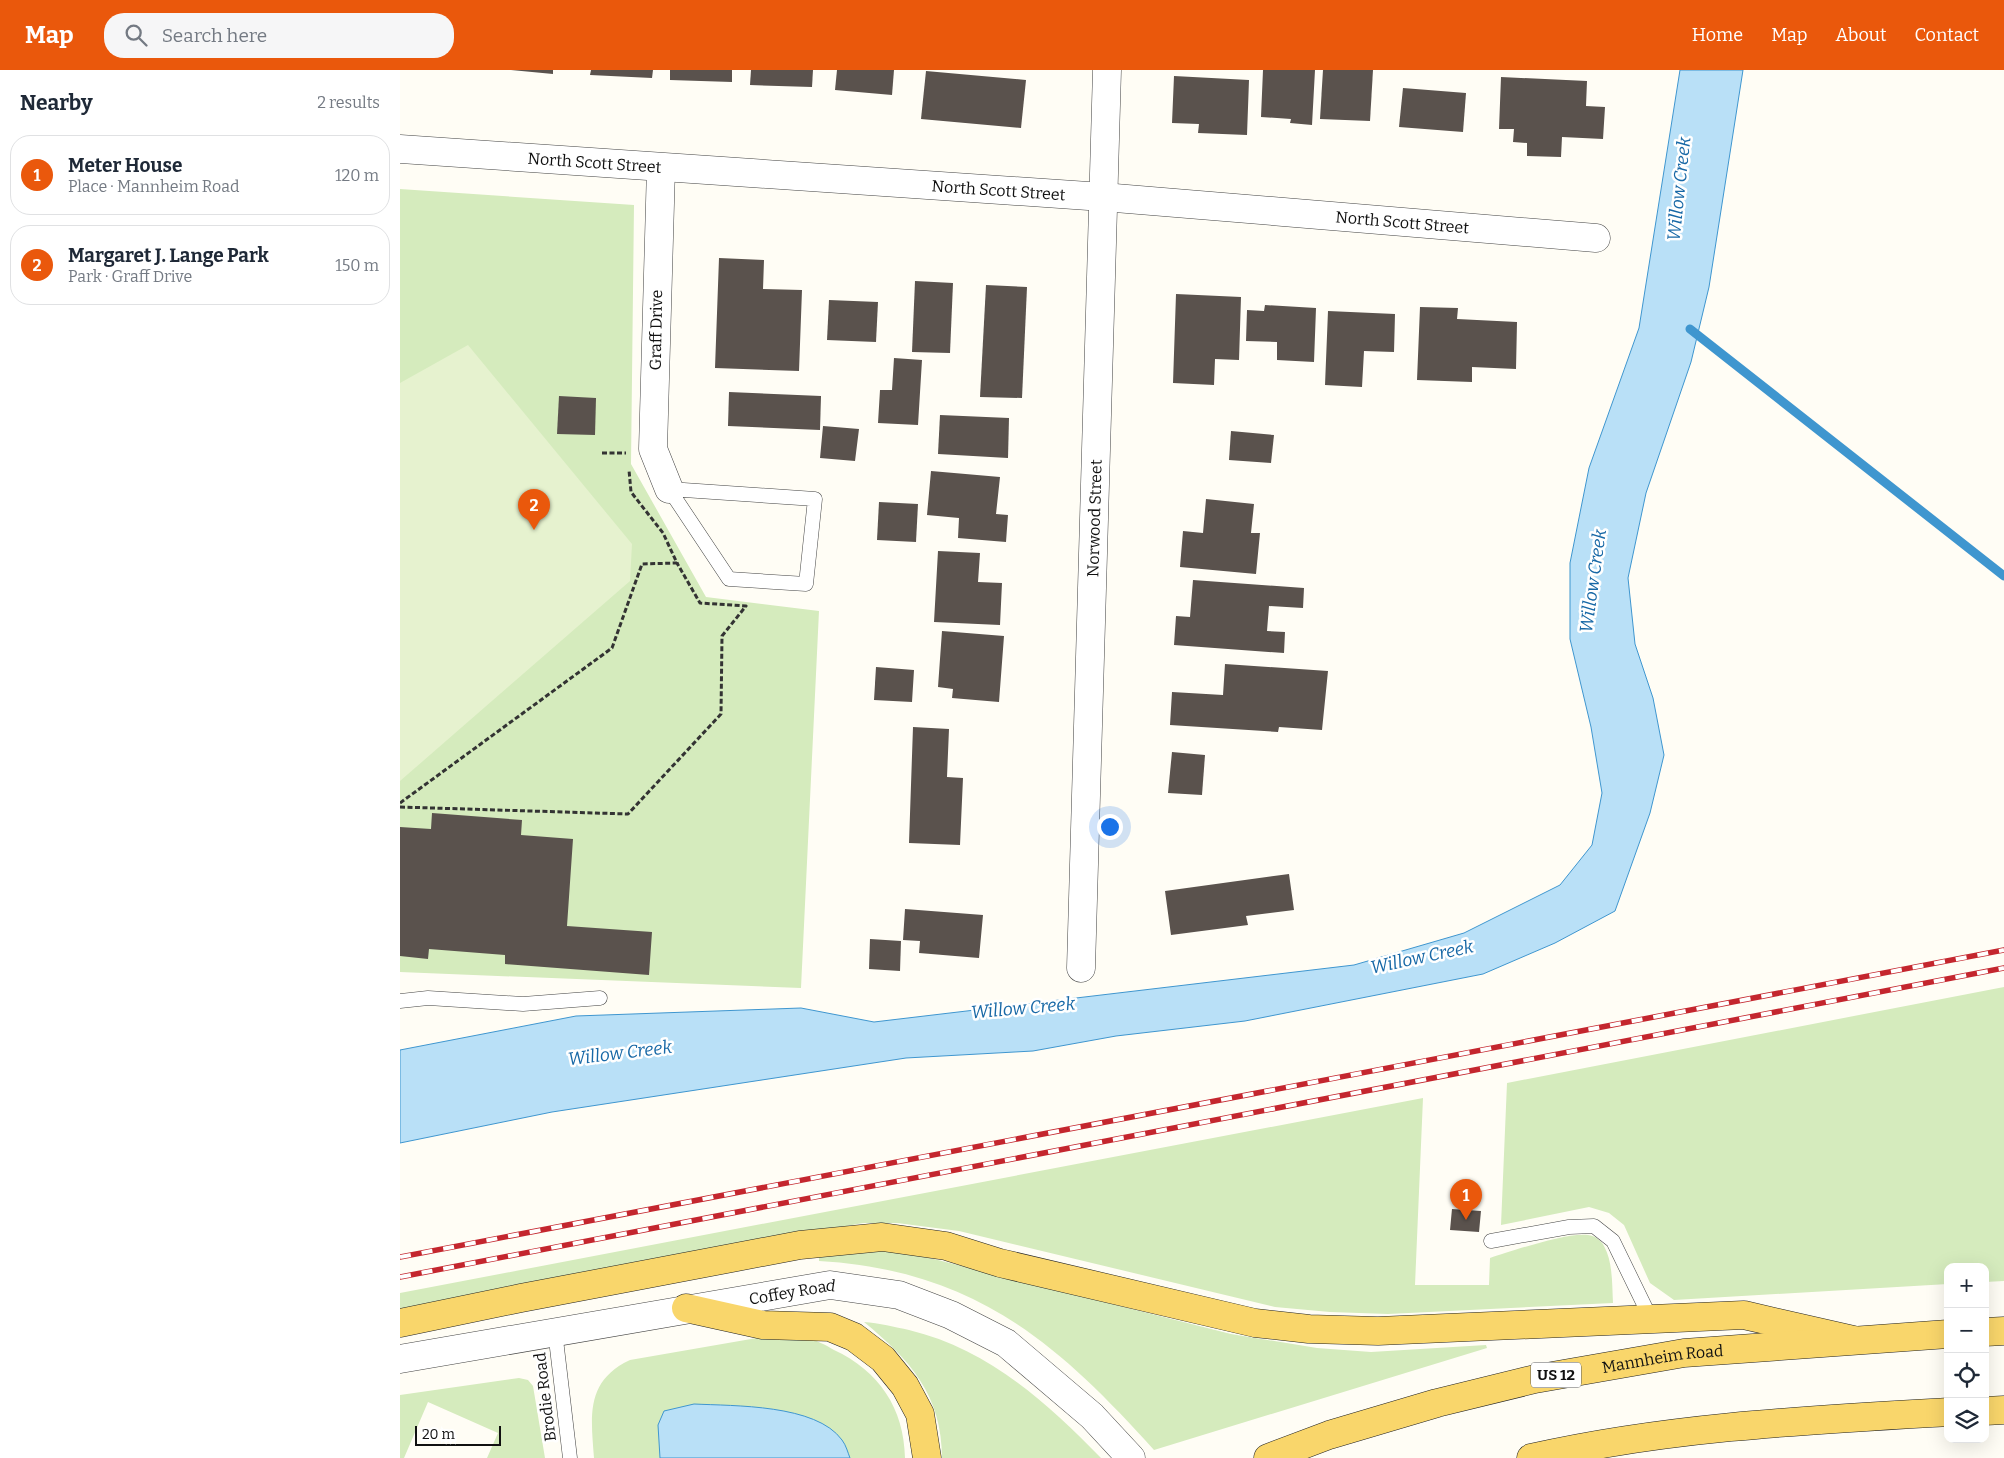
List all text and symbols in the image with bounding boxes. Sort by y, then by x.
search box [104,13,454,58]
text: Map [25,21,74,49]
icon: search [122,21,150,49]
text: Search here [162,24,267,47]
text: Home [1692,24,1743,46]
text: Map [1771,24,1807,46]
text: About [1835,24,1886,46]
text: Contact [1914,24,1979,46]
text: Nearby [20,90,93,116]
text: 2 results [317,93,380,112]
water label: Willow Creek [1663,136,1695,242]
street label: North Scott Street [527,148,662,176]
text: Meter House [68,154,182,177]
text: 1 [34,166,40,185]
text: 120 m [335,166,379,185]
street label: North Scott Street [931,176,1066,204]
text: Place · Mannheim Road [68,177,239,196]
street label: North Scott Street [1335,207,1470,237]
text: Margaret J. Lange Park [68,244,269,267]
text: 2 [32,256,42,275]
text: 150 m [335,256,379,275]
text: Park · Graff Drive [68,267,192,286]
street label: Graff Drive [646,290,666,370]
street label: Norwood Street [1083,459,1105,577]
pin: 2 [518,489,550,530]
water label: Willow Creek [1575,527,1611,634]
your location [1097,814,1123,840]
water label: Willow Creek [1369,935,1476,979]
water label: Willow Creek [970,992,1076,1024]
water label: Willow Creek [567,1036,673,1070]
pin: 1 [1450,1179,1482,1220]
map controls [1944,1263,1989,1443]
button: + [1944,1263,1989,1308]
street label: Coffey Road [747,1275,837,1308]
button: − [1944,1308,1989,1353]
street label: Mannheim Road [1600,1341,1724,1377]
street label: Brodie Road [530,1351,560,1443]
button: locate [1944,1353,1989,1398]
road number: US 12 [1531,1362,1581,1388]
button: layers [1944,1398,1989,1443]
scale bar [415,1423,501,1446]
text: 20 m [422,1426,455,1443]

